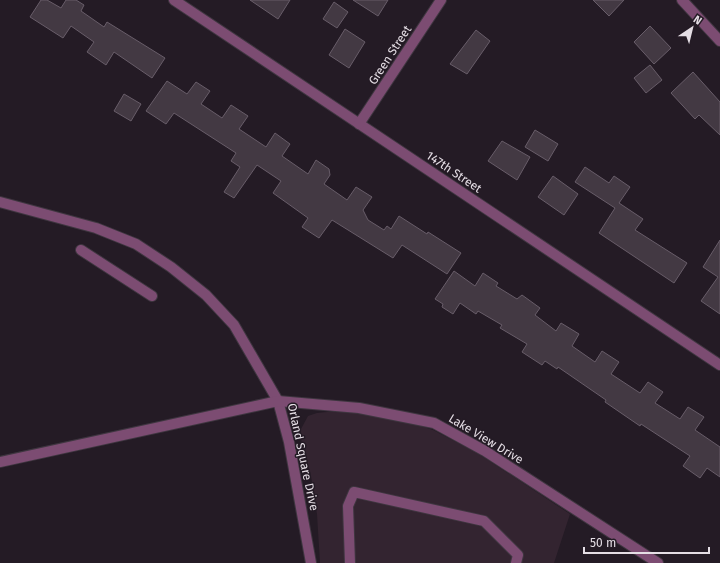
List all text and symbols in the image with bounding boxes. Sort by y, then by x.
north arrow [672,8,712,48]
text: N [691,13,704,28]
street label: Green Street [366,22,415,87]
street label: 147th Street [424,148,485,196]
street label: Orland Square Drive [285,402,321,512]
street label: Lake View Drive [446,411,526,467]
scale bar [584,529,709,555]
text: 50 m [590,536,616,550]

